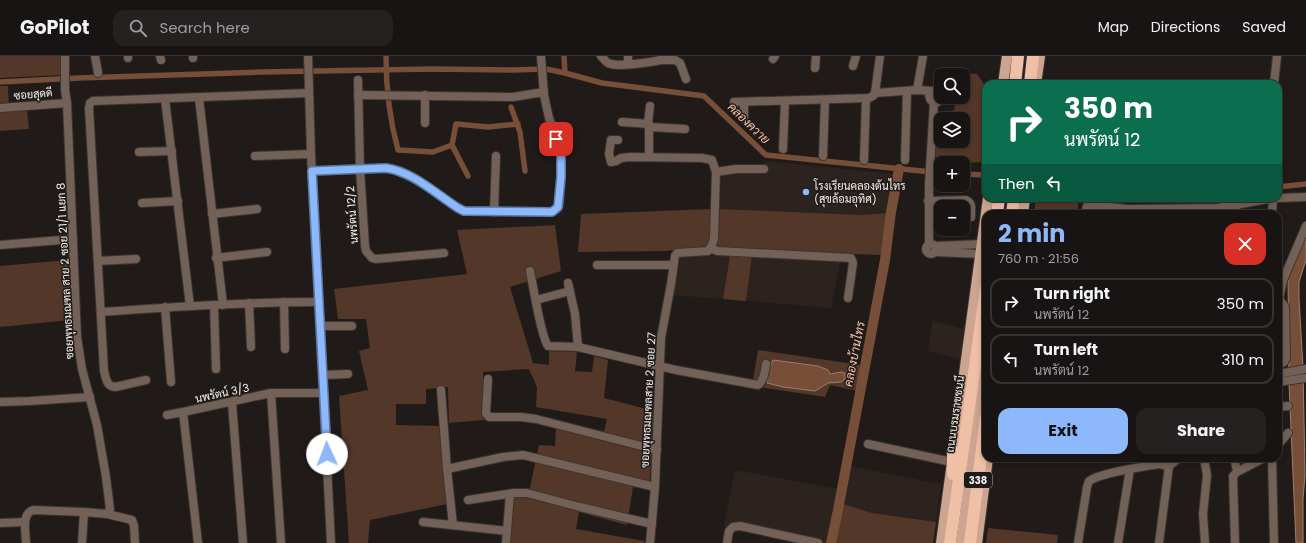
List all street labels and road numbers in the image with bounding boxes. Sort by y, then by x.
street label: ซอยสุดดี [13,84,53,105]
street label: ซอยพุทธมณฑล สาย 2 ซอย 21/1 แยก 8 [52,182,79,360]
street label: นพรัตน์ 12/2 [342,185,362,245]
street label: ซอยพุทธมณฑลสาย 2 ซอย 27 [636,332,661,468]
street label: ถนนบรมราชชนนี [942,374,968,454]
street label: นพรัตน์ 3/3 [193,379,251,407]
road number: 338 [964,472,992,488]

